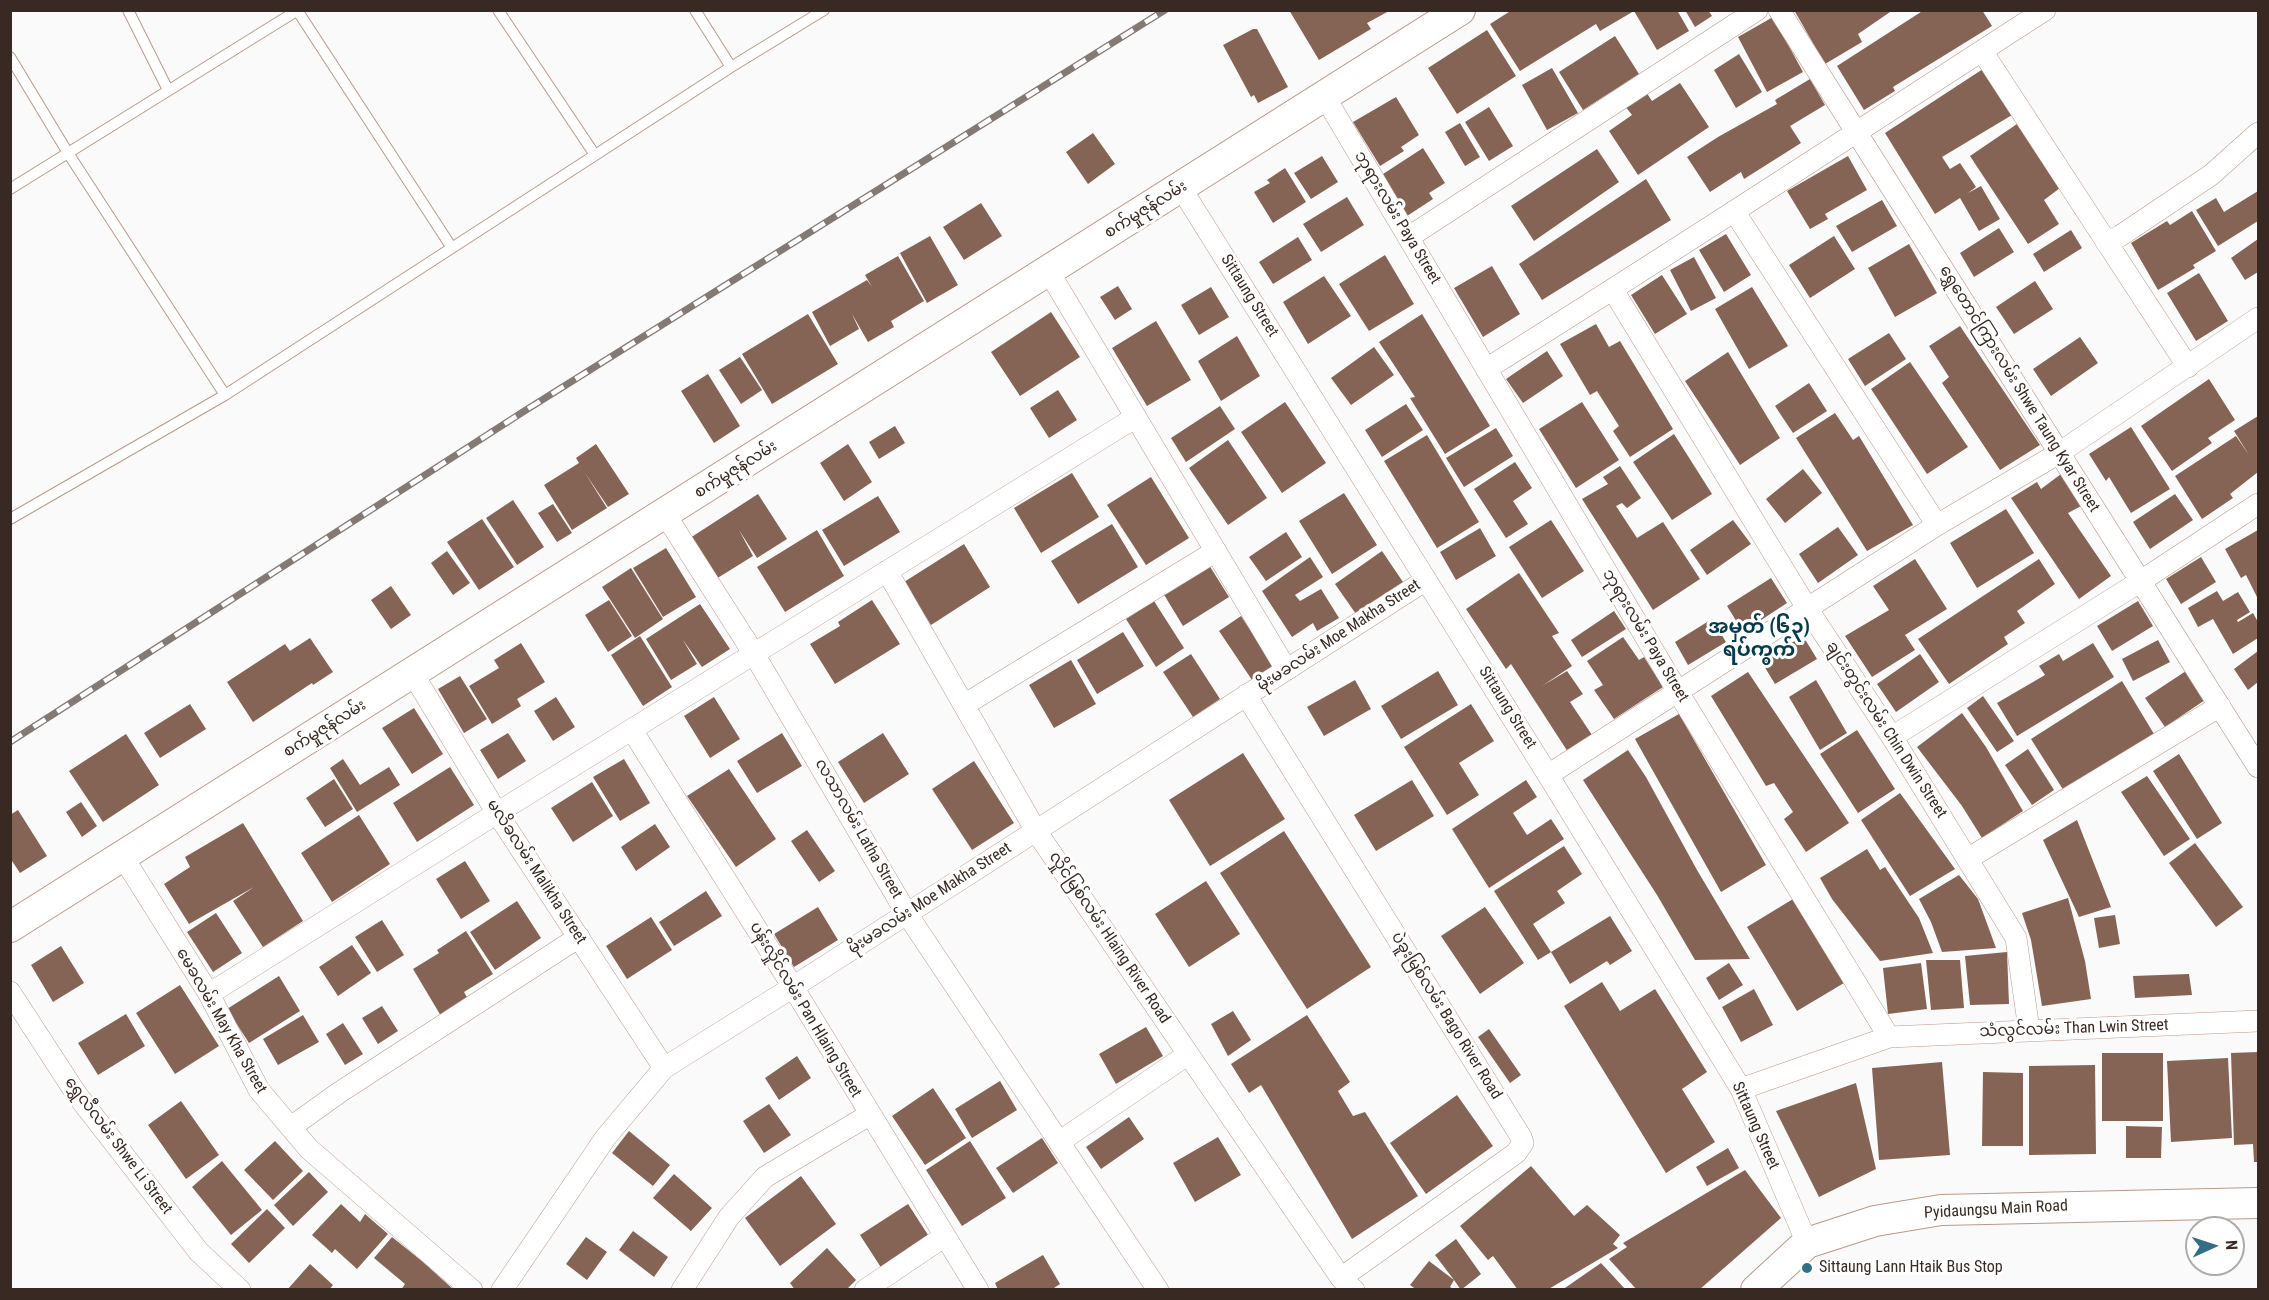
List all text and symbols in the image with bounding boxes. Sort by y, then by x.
street label: ဘုရားလမ်း Paya Street [1350,148,1444,288]
street label: စက်မှုဇုန်လမ်း [1101,177,1191,243]
street label: Sittaung Street [1216,251,1282,341]
street label: ရွှေတောင်ကြားလမ်း Shwe Taung Kyar Street [1935,262,2103,516]
street label: စက်မှုဇုန်လမ်း [691,437,781,503]
street label: ဘုရားလမ်း Paya Street [1598,566,1692,706]
street label: မိုးမခလမ်း Moe Makha Street [1254,576,1424,696]
district label: အမှတ် (၆၃) ရပ်ကွက် [1708,616,1810,663]
street label: ချင်းတွင်းလမ်း Chin Dwin Street [1822,638,1950,822]
street label: Sittaung Street [1474,663,1540,753]
street label: စက်မှုဇုန်လမ်း [280,696,370,762]
street label: လသာလမ်း Latha Street [810,756,906,902]
street label: မလိခလမ်း Malikha Street [482,796,590,948]
street label: မိုးမခလမ်း Moe Makha Street [845,839,1015,959]
street label: လှိုင်မြစ်လမ်း Hlaing River Road [1044,848,1174,1028]
street label: ပန်းလှိုင်လမ်း Pan Hlaing Street [745,919,865,1101]
street label: ပဲခူးမြစ်လမ်း Bago River Road [1387,929,1505,1103]
street label: မေခလမ်း May Kha Street [171,945,271,1097]
street label: သံလွင်လမ်း Than Lwin Street [1979,1016,2169,1042]
street label: ရွှေလီလမ်း Shwe Li Street [60,1074,176,1218]
street label: Sittaung Street [1727,1079,1783,1173]
street label: Pyidaungsu Main Road [1924,1197,2068,1223]
north arrow [2185,1216,2245,1276]
text: N [2222,1240,2241,1251]
place label: Sittaung Lann Htaik Bus Stop [1819,1258,2003,1278]
marker: Sittaung Lann Htaik Bus Stop [1800,1261,1814,1275]

